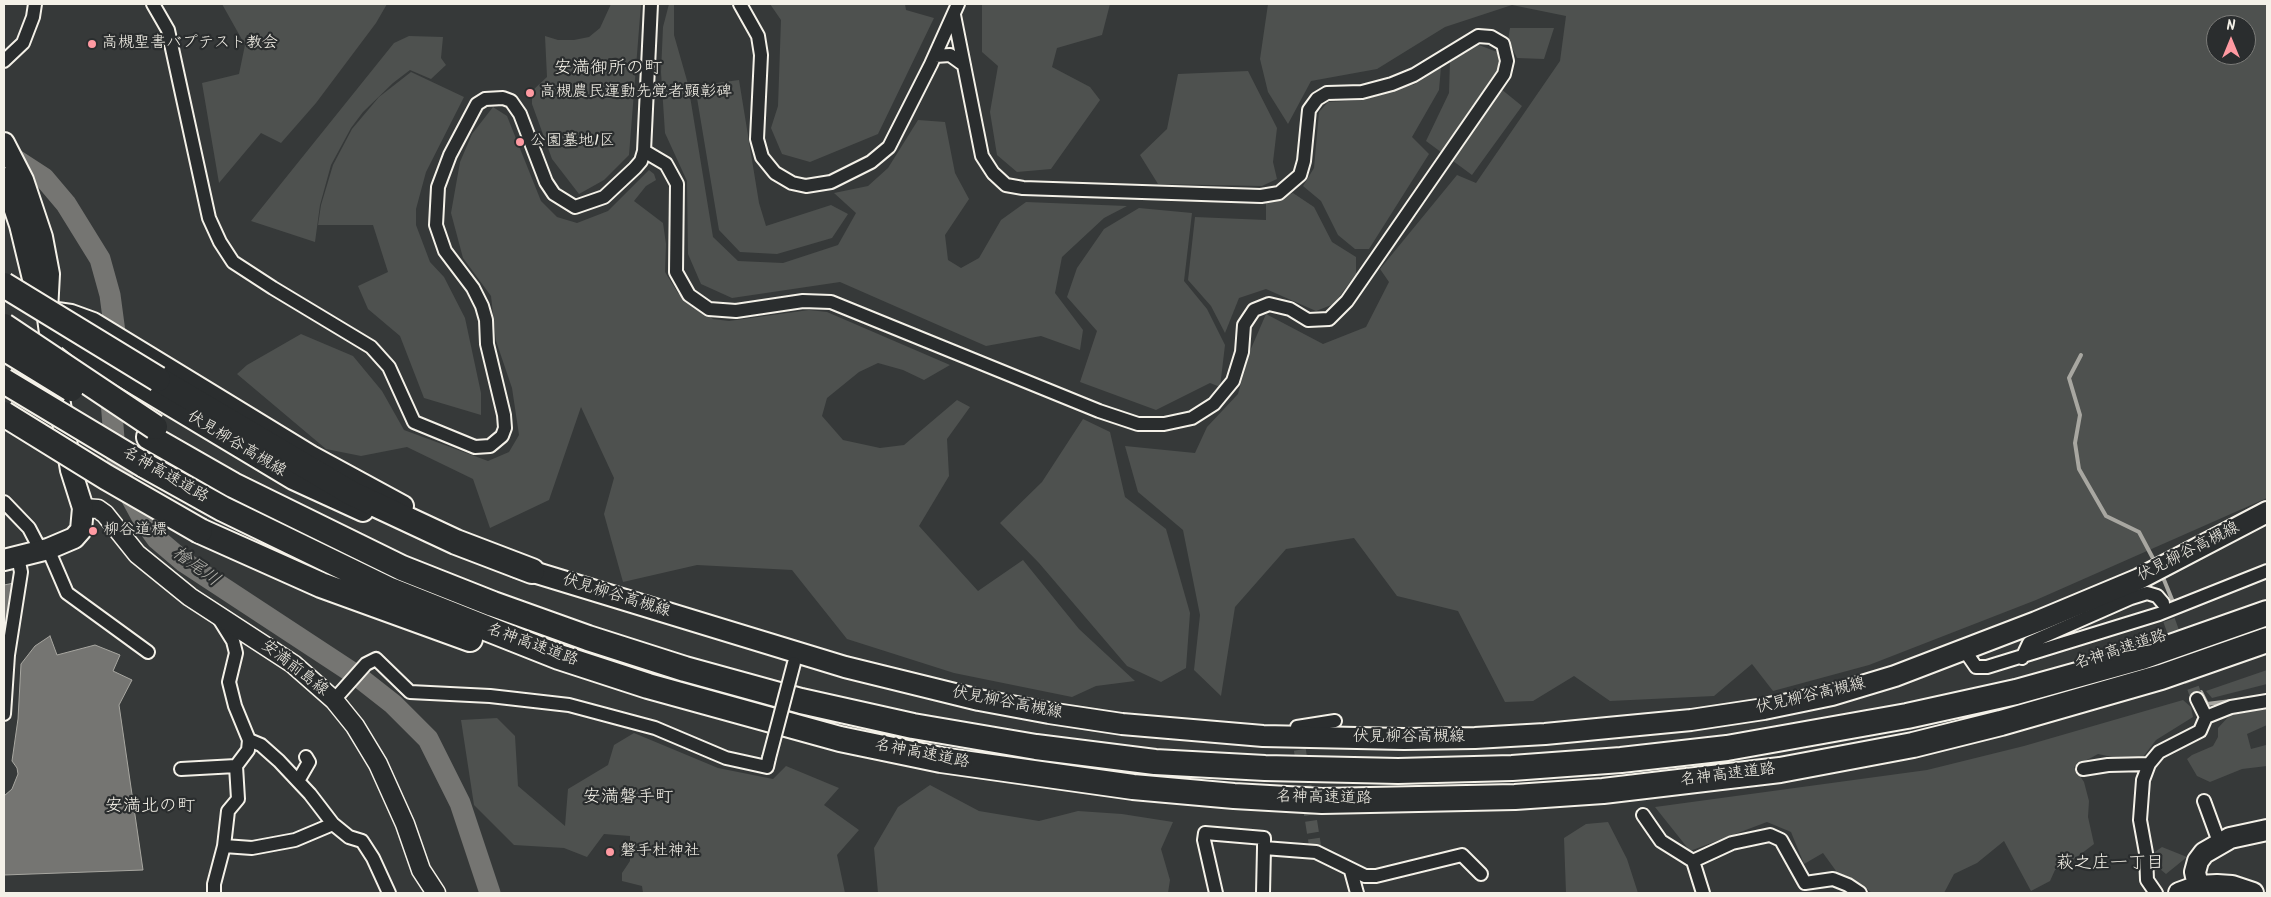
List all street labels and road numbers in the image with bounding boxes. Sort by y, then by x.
street label: 伏見柳谷高槻線 [183,408,289,482]
street label: 名神高速道路 [119,444,211,508]
street label: 伏見柳谷高槻線 [2135,519,2243,587]
street label: 伏見柳谷高槻線 [560,571,672,623]
street label: 名神高速道路 [484,621,580,671]
street label: 名神高速道路 [2072,627,2170,675]
street label: 安満前島線 [257,637,331,701]
street label: 伏見柳谷高槻線 [1754,675,1868,719]
street label: 伏見柳谷高槻線 [950,684,1064,724]
street label: 伏見柳谷高槻線 [1353,728,1465,748]
street label: 名神高速道路 [873,736,971,774]
street label: 名神高速道路 [1679,761,1777,791]
street label: 名神高速道路 [1276,789,1372,809]

